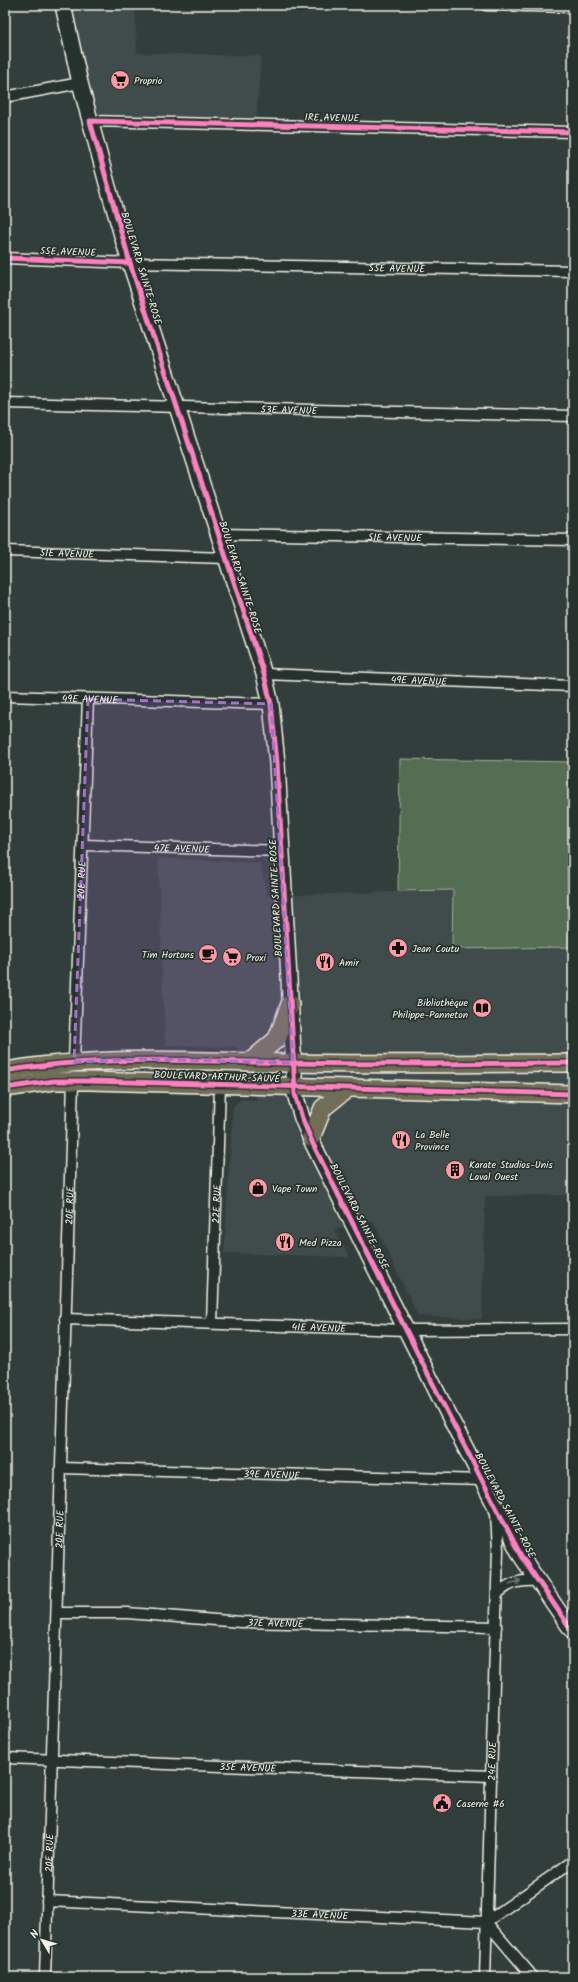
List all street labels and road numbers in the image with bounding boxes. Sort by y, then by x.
street label: 1RE AVENUE [304,110,361,126]
street label: BOULEVARD SAINTE-ROSE [116,210,166,328]
street label: 55E AVENUE [39,243,98,261]
street label: 55E AVENUE [368,260,426,277]
street label: 53E AVENUE [260,402,319,419]
street label: BOULEVARD SAINTE-ROSE [214,519,266,637]
street label: 51E AVENUE [368,530,423,546]
street label: 51E AVENUE [40,545,95,563]
street label: 49E AVENUE [390,672,448,690]
street label: 49E AVENUE [62,691,119,708]
street label: BOULEVARD SAINTE-ROSE [265,838,287,957]
street label: 47E AVENUE [154,840,211,858]
street label: 20E RUE [73,860,91,900]
street label: BOULEVARD ARTHUR-SAUVÉ [154,1067,282,1087]
street label: BOULEVARD SAINTE-ROSE [325,1160,393,1274]
street label: 22E RUE [208,1183,226,1224]
street label: 20E RUE [62,1185,79,1225]
street label: 41E AVENUE [291,1319,347,1337]
street label: BOULEVARD SAINTE-ROSE [470,1450,540,1562]
street label: 39E AVENUE [243,1466,301,1484]
street label: 20E RUE [51,1509,69,1549]
street label: 37E AVENUE [247,1615,305,1632]
street label: 24E RUE [484,1740,501,1781]
street label: 35E AVENUE [219,1759,278,1777]
street label: 20E RUE [41,1833,59,1873]
street label: 33E AVENUE [291,1906,350,1924]

